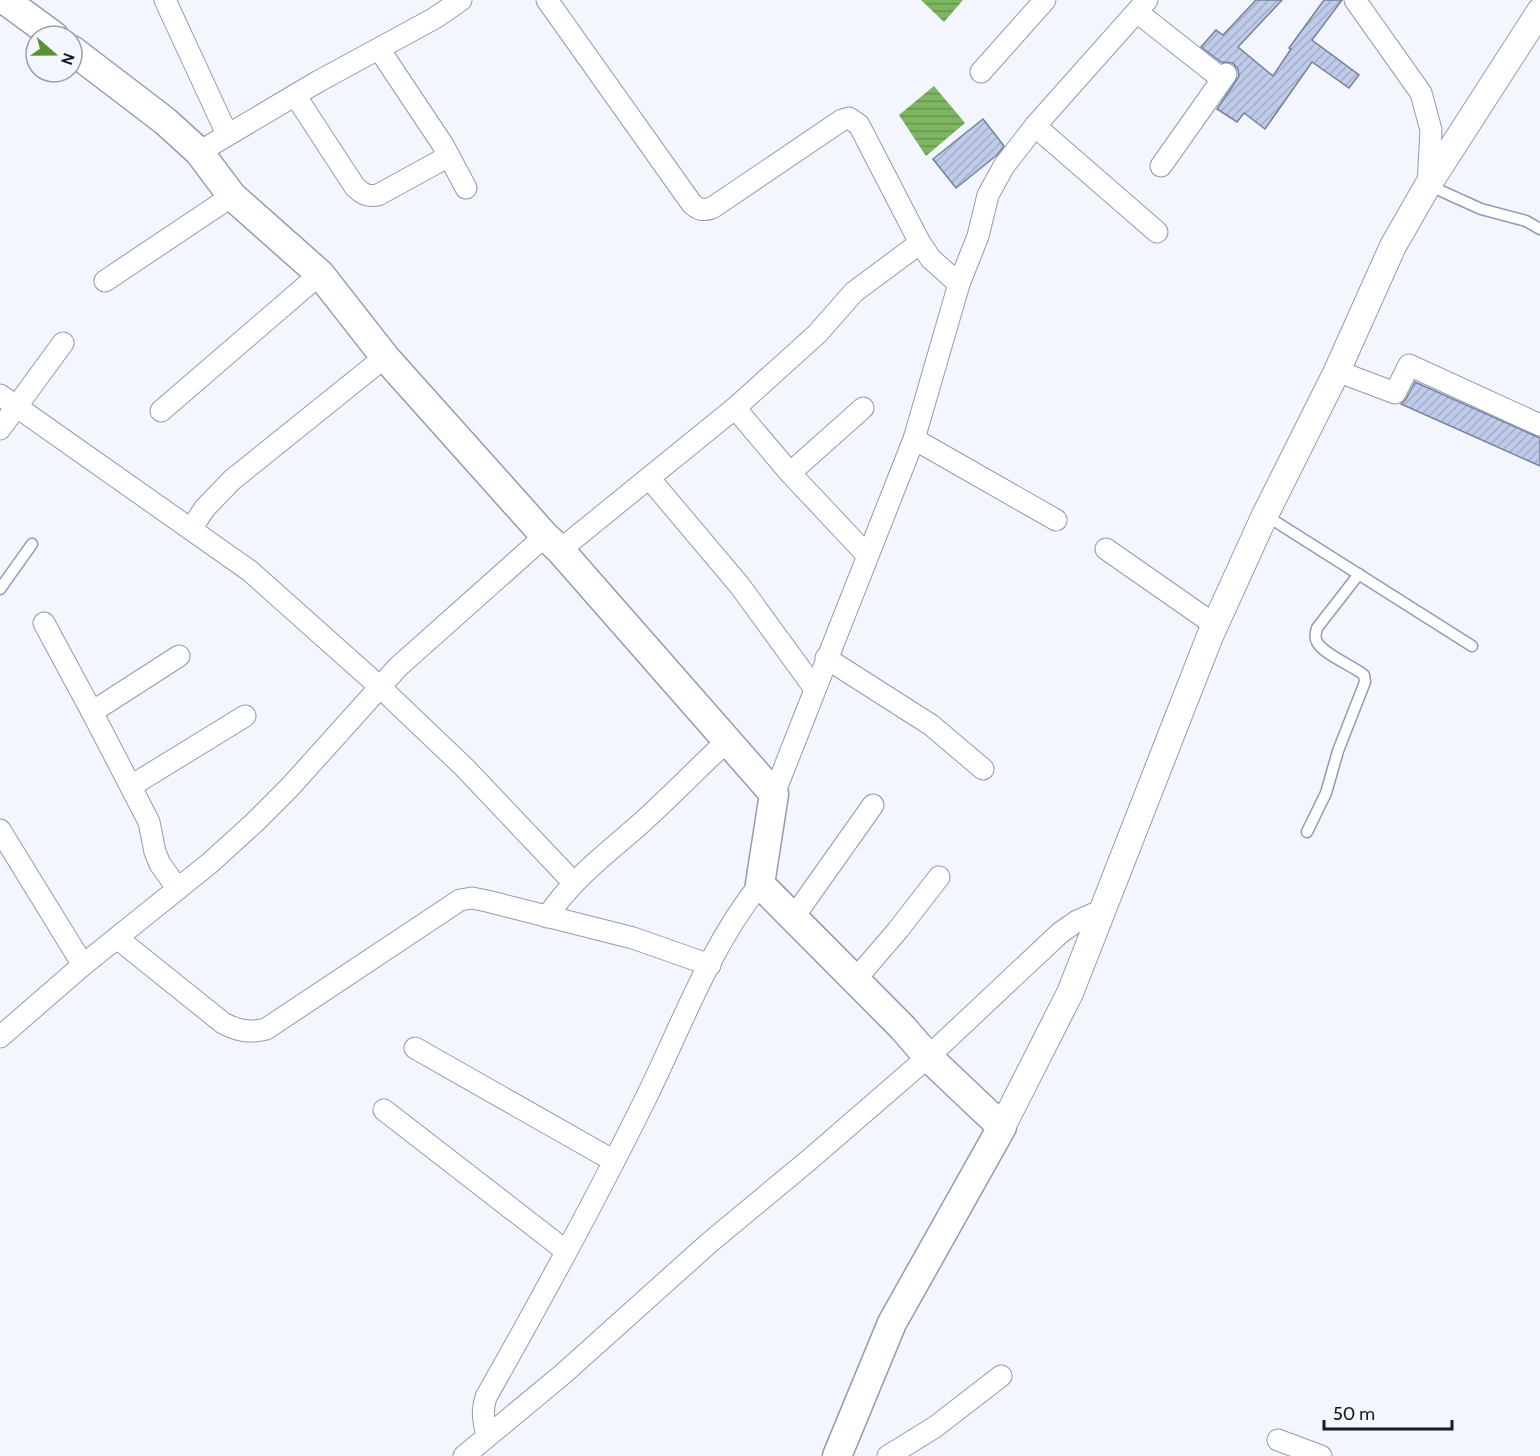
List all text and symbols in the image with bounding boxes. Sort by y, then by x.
north arrow [24,24,84,84]
text: N [57,50,78,68]
scale bar [1324,1393,1452,1431]
text: 50 m [1333,1403,1375,1425]

